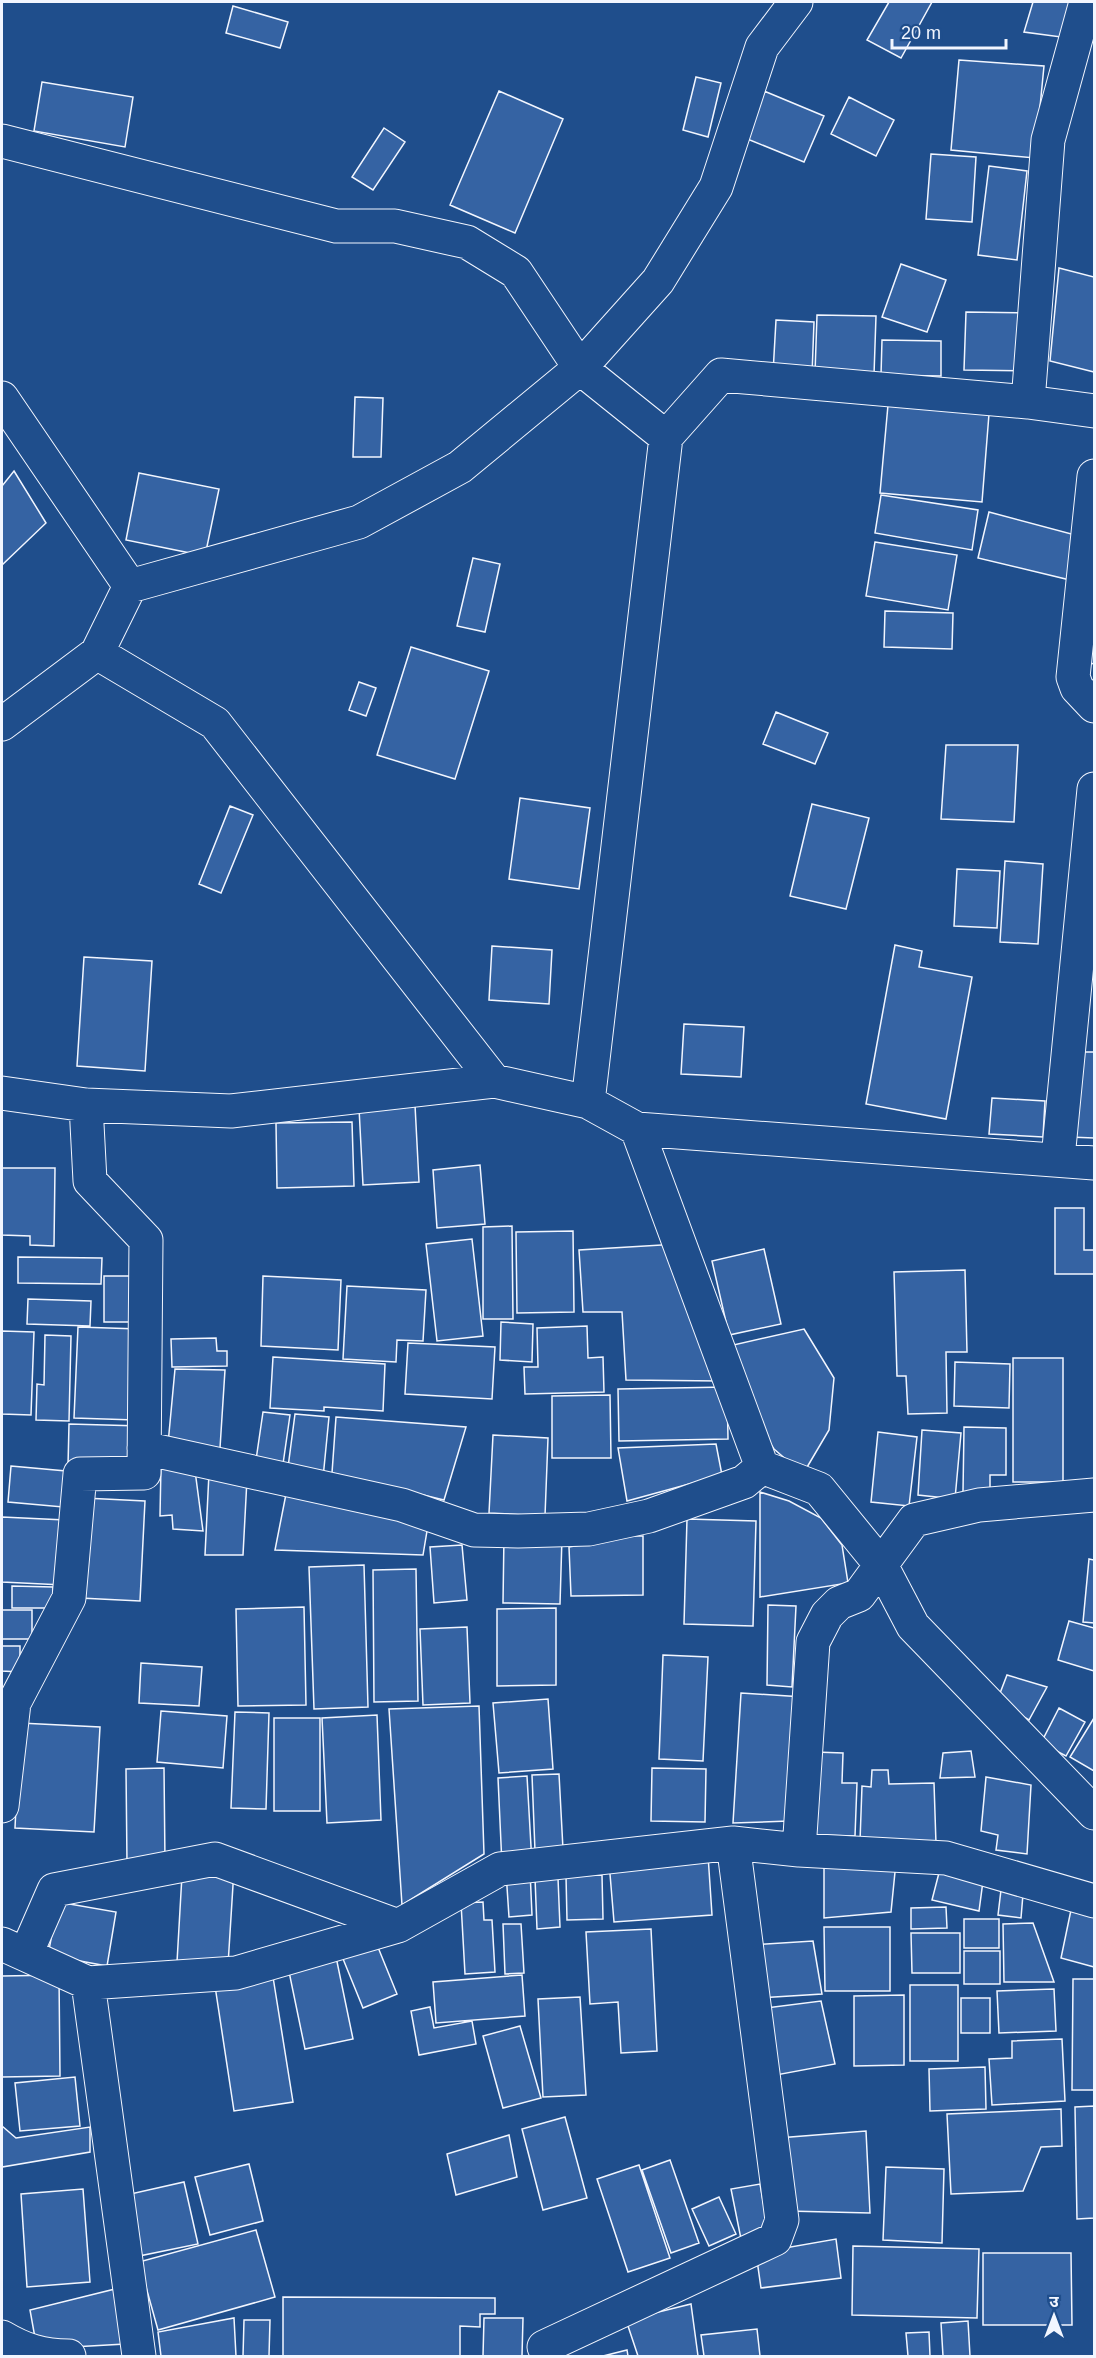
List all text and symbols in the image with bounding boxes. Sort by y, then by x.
scale bar [892,12,1006,50]
text: 20 m [901,23,941,43]
north arrow [1024,2286,1084,2346]
text: उ [1049,2293,1059,2310]

